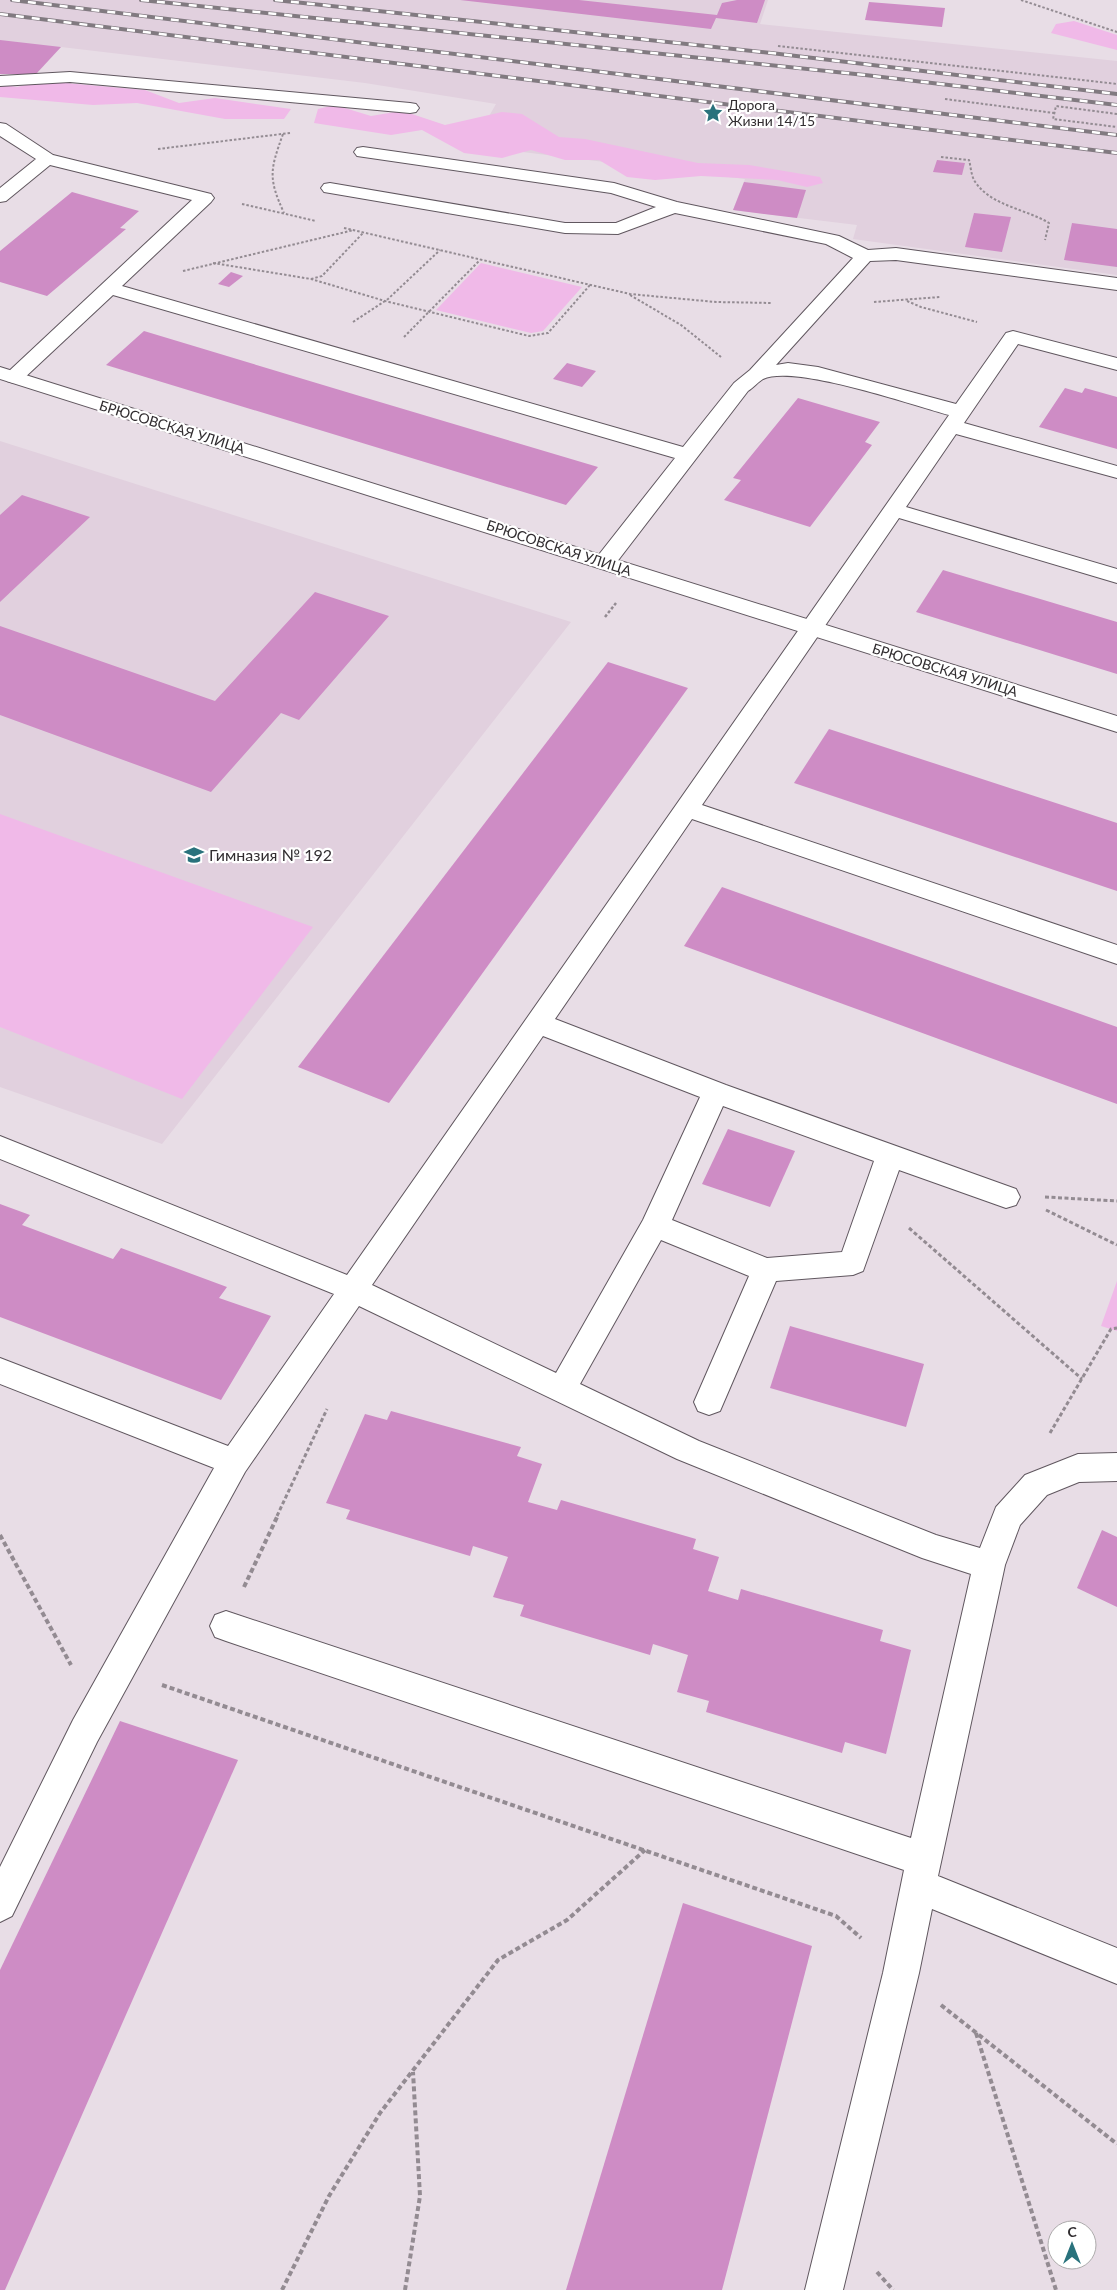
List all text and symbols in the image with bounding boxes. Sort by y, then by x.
place label: Дорога Жизни 14/15 [728,96,815,129]
place icon: Дорога Жизни 14/15 [702,102,724,124]
street label: БРЮСОВСКАЯ УЛИЦА [97,396,248,457]
street label: БРЮСОВСКАЯ УЛИЦА [485,516,634,579]
street label: БРЮСОВСКАЯ УЛИЦА [870,639,1021,700]
school or university icon: Гимназия № 192 [183,844,205,866]
place label: Гимназия № 192 [209,845,332,864]
north arrow [1047,2220,1097,2270]
text: С [1067,2223,1077,2240]

